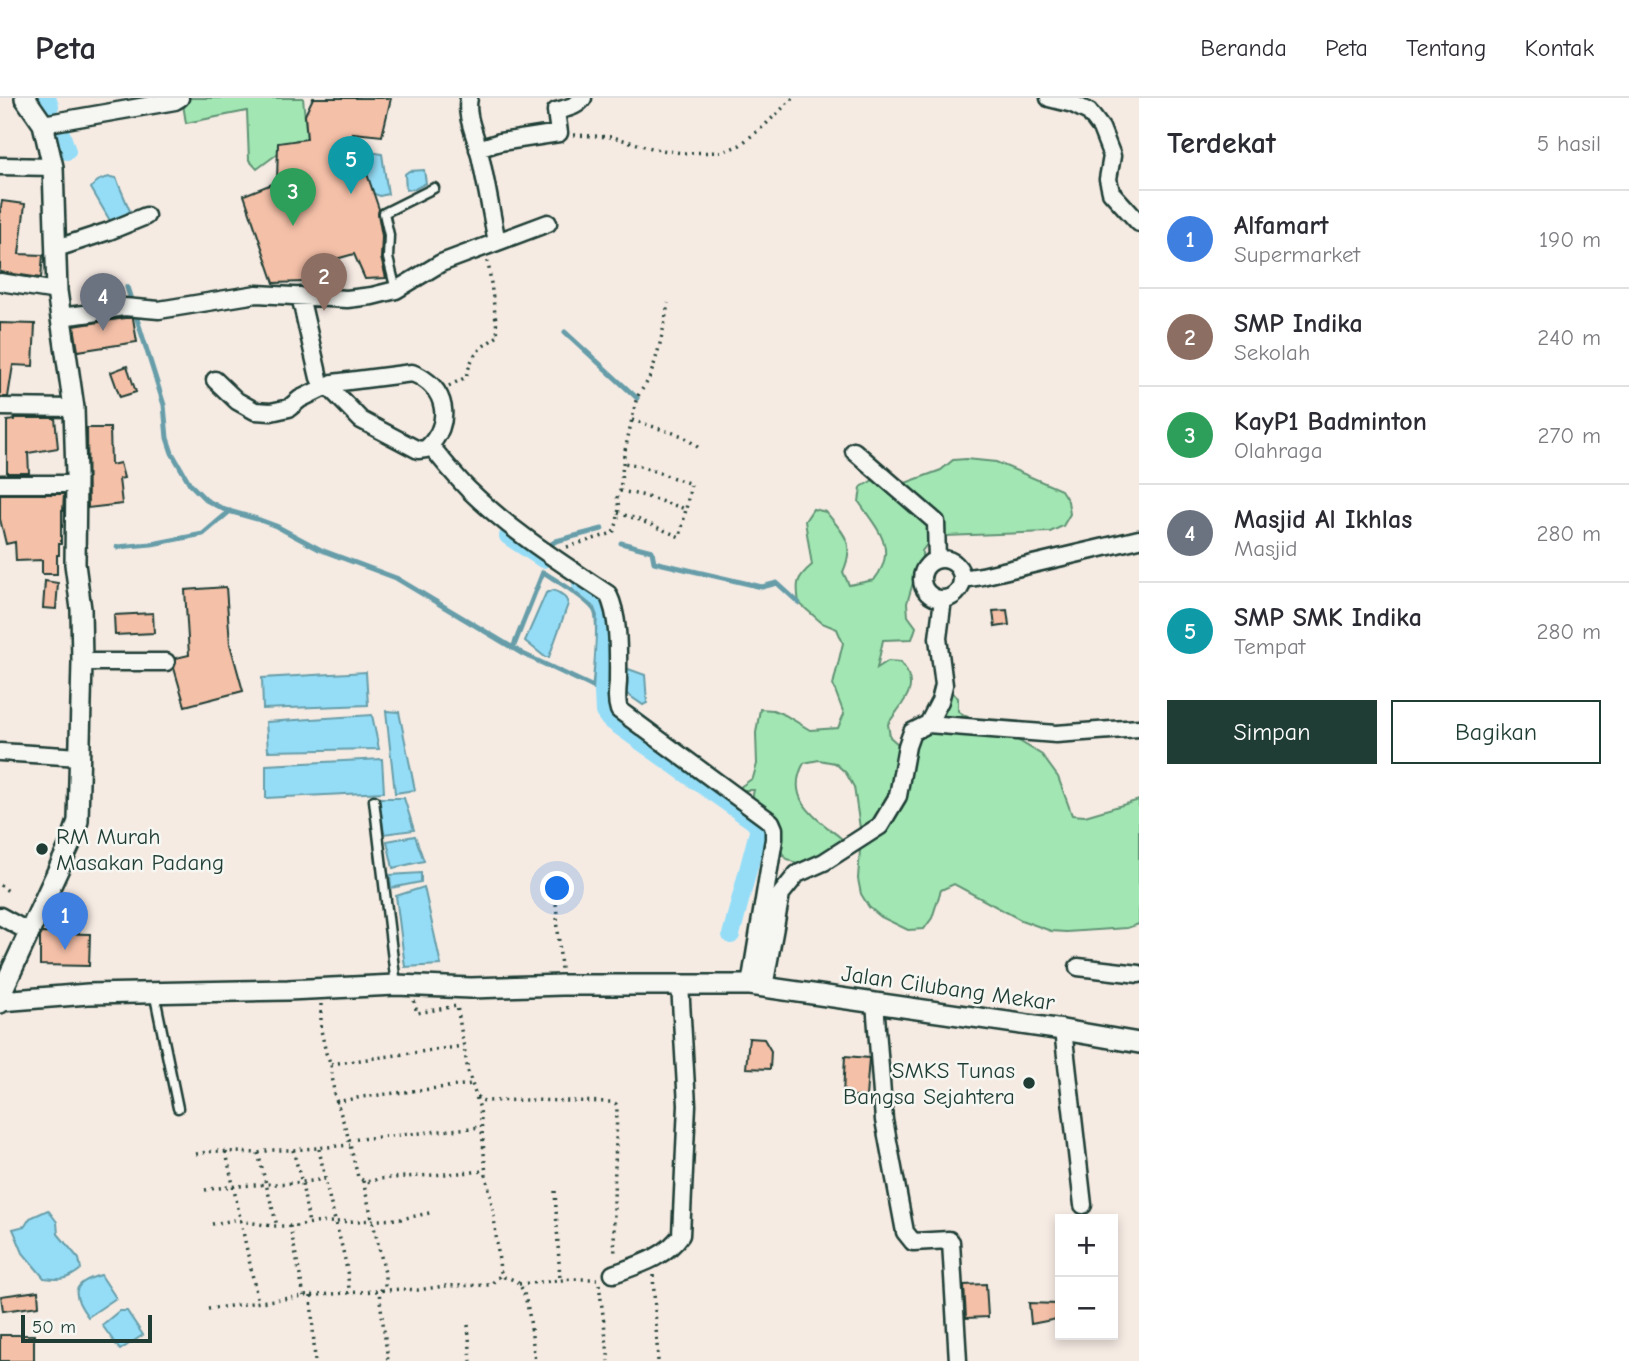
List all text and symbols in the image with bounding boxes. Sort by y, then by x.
text: Peta [35,29,96,67]
text: Beranda [1200,34,1287,62]
text: Peta [1325,34,1368,62]
text: Tentang [1406,34,1486,62]
text: Kontak [1524,34,1594,62]
text: Terdekat [1167,126,1276,161]
text: 5 hasil [1537,130,1601,157]
pin: 5 [328,136,374,194]
pin: 3 [270,168,316,226]
text: Alfamart [1234,211,1328,241]
text: 1 [1185,226,1195,253]
text: 190 m [1539,226,1601,253]
text: Supermarket [1234,241,1360,268]
pin: 2 [301,253,347,311]
pin: 4 [80,273,126,331]
text: SMP Indika [1234,309,1363,339]
text: 2 [1184,324,1196,351]
text: 240 m [1537,324,1601,351]
text: Sekolah [1234,339,1310,366]
text: KayP1 Badminton [1234,407,1427,437]
text: 3 [1184,422,1196,449]
text: 270 m [1537,422,1601,449]
text: Olahraga [1234,437,1323,464]
text: Masjid Al Ikhlas [1234,505,1412,535]
text: 4 [1185,520,1195,547]
text: 280 m [1536,520,1601,547]
text: Masjid [1234,535,1298,562]
text: SMP SMK Indika [1234,603,1422,633]
text: 5 [1184,618,1196,645]
text: 280 m [1536,618,1601,645]
text: Tempat [1234,633,1305,660]
button: Simpan [1167,700,1377,764]
button: Bagikan [1391,700,1601,764]
place label: RM Murah Masakan Padang [56,823,224,876]
marker: RM Murah Masakan Padang [34,841,50,857]
your location [540,871,574,905]
pin: 1 [42,892,88,950]
street label: Jalan Cilubang Mekar [840,960,1057,1016]
place label: SMKS Tunas Bangsa Sejahtera [843,1057,1015,1110]
marker: SMKS Tunas Bangsa Sejahtera [1021,1075,1037,1091]
map controls [1055,1214,1118,1340]
button: + [1055,1214,1118,1277]
button: − [1055,1277,1118,1340]
scale bar [21,1312,152,1344]
text: 50 m [32,1316,76,1338]

